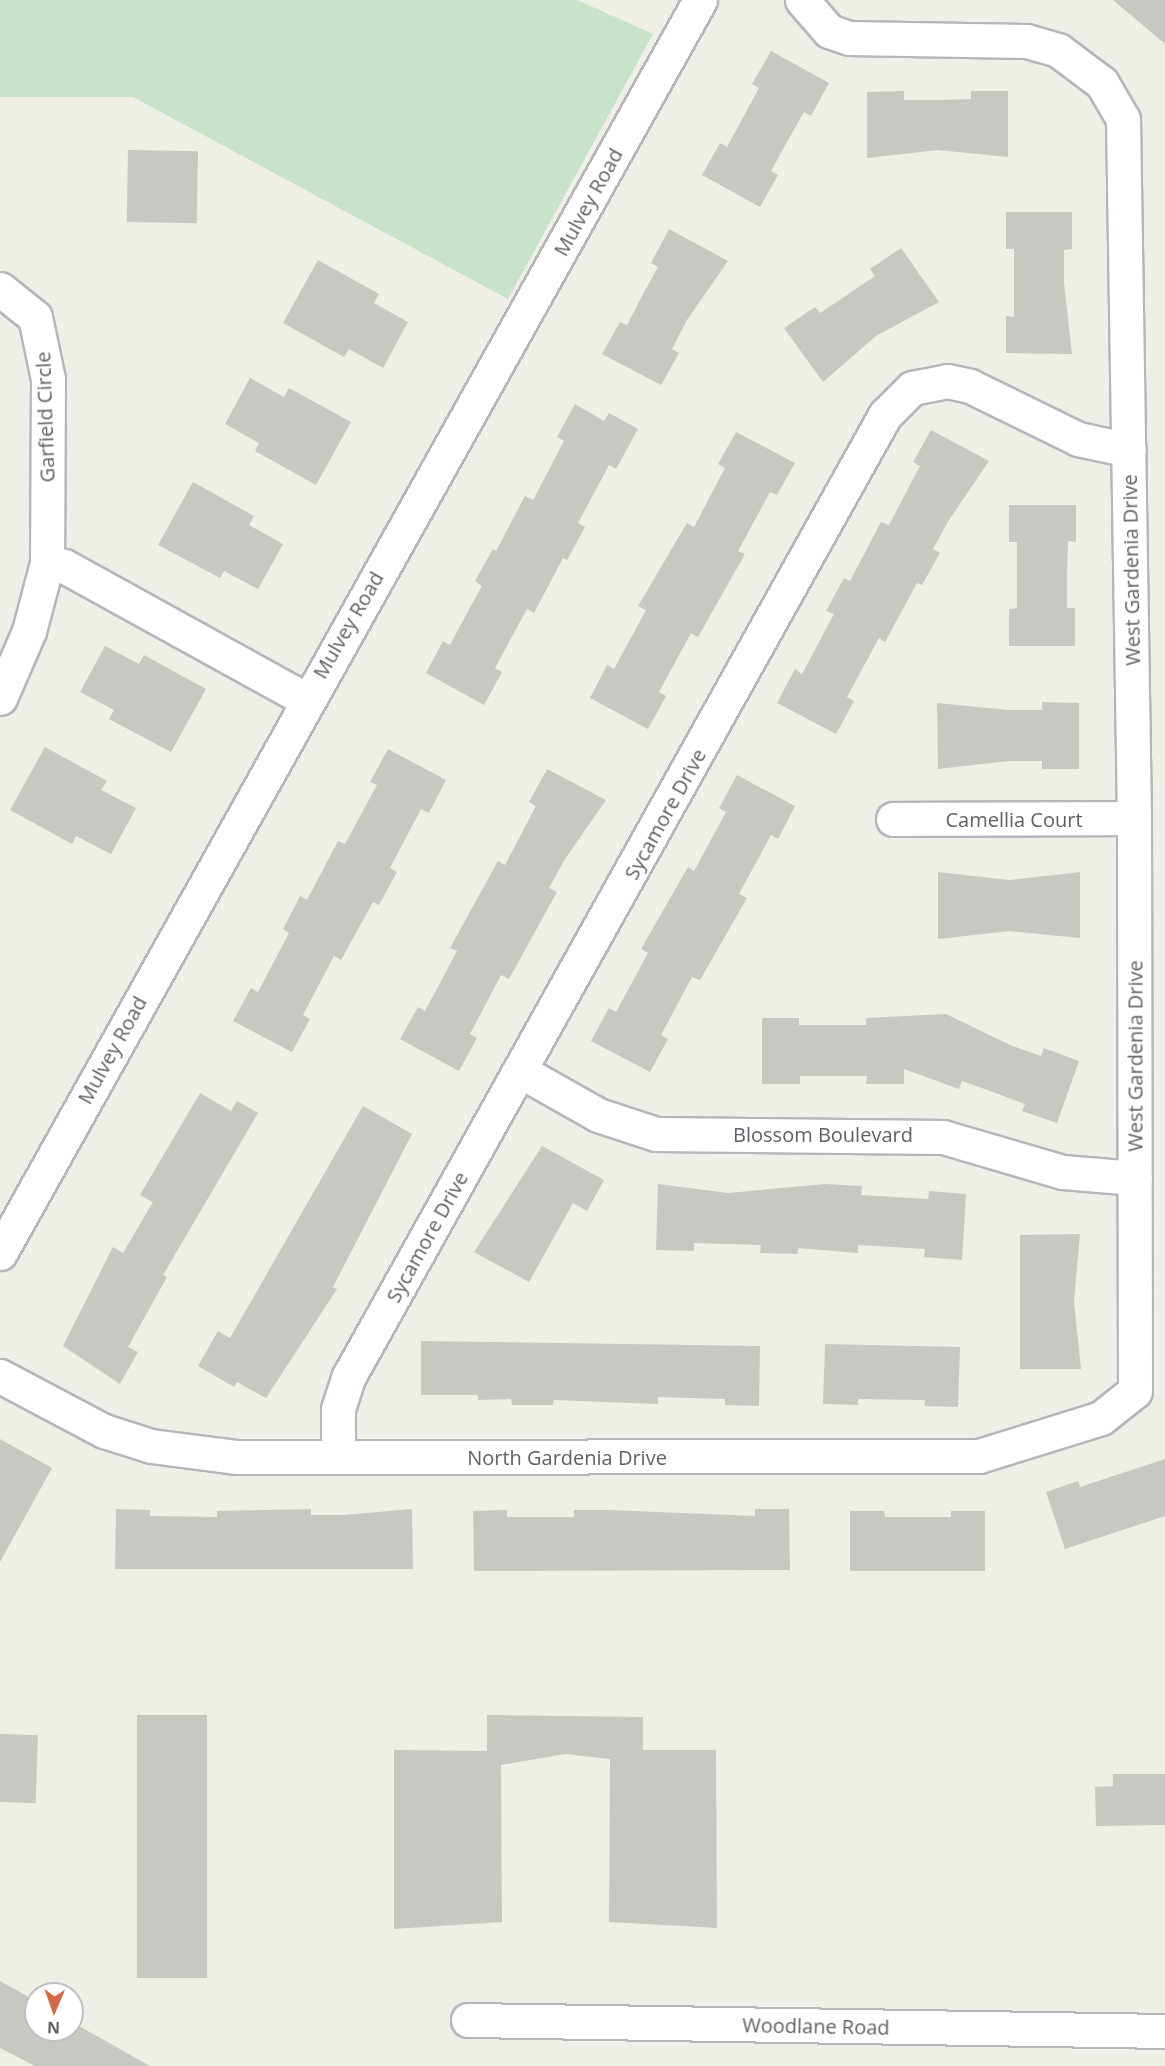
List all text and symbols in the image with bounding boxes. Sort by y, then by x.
street label: Mulvey Road [549,144,627,260]
street label: Garfield Circle [31,351,59,483]
street label: West Gardenia Drive [1117,474,1145,666]
street label: Mulvey Road [308,567,388,683]
street label: Sycamore Drive [619,744,711,884]
street label: Camellia Court [945,807,1083,831]
street label: West Gardenia Drive [1123,960,1147,1152]
street label: Mulvey Road [73,992,151,1108]
street label: Blossom Boulevard [733,1122,913,1146]
street label: Sycamore Drive [381,1167,473,1307]
street label: North Gardenia Drive [467,1445,667,1469]
north arrow [24,1982,84,2042]
street label: Woodlane Road [742,2013,890,2039]
text: N [47,2017,60,2039]

